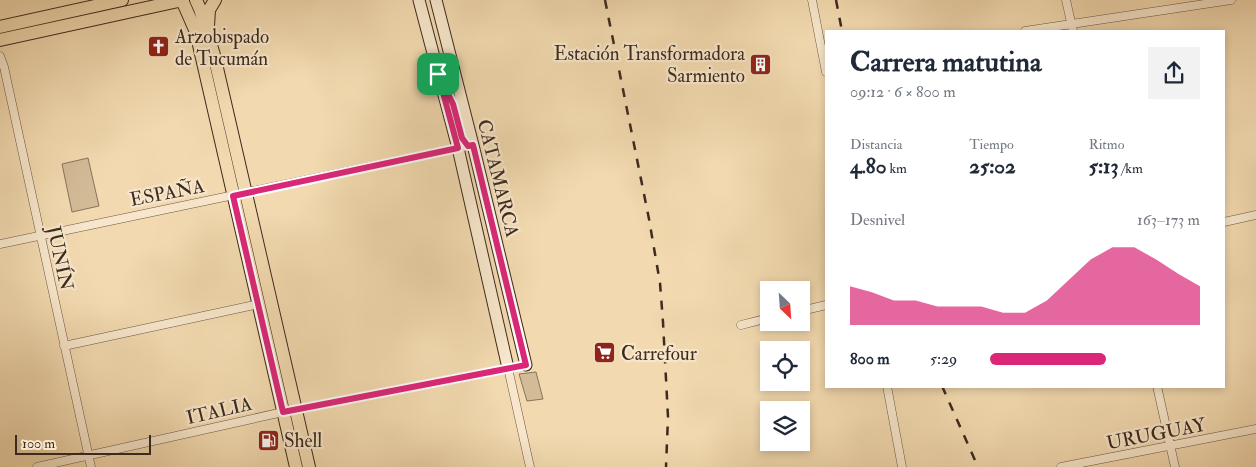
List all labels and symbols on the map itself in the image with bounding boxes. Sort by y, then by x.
place label: Arzobispado de Tucumán [174,25,269,71]
church icon: Arzobispado de Tucumán [147,35,171,59]
place label: Estación Transformadora Sarmiento [554,42,745,88]
building icon: Estación Transformadora Sarmiento [749,52,773,76]
pin [417,53,459,95]
street label: CATAMARCA [472,117,524,240]
street label: ESPAÑA [127,172,207,212]
street label: JUNÍN [41,222,81,293]
north arrow [760,281,810,331]
supermarket icon: Carrefour [593,341,617,365]
place label: Carrefour [621,342,697,366]
street label: ITALIA [184,392,254,430]
street label: URUGUAY [1104,412,1209,455]
fuel station icon: Shell [256,428,280,452]
place label: Shell [284,429,322,453]
scale bar [15,432,151,455]

